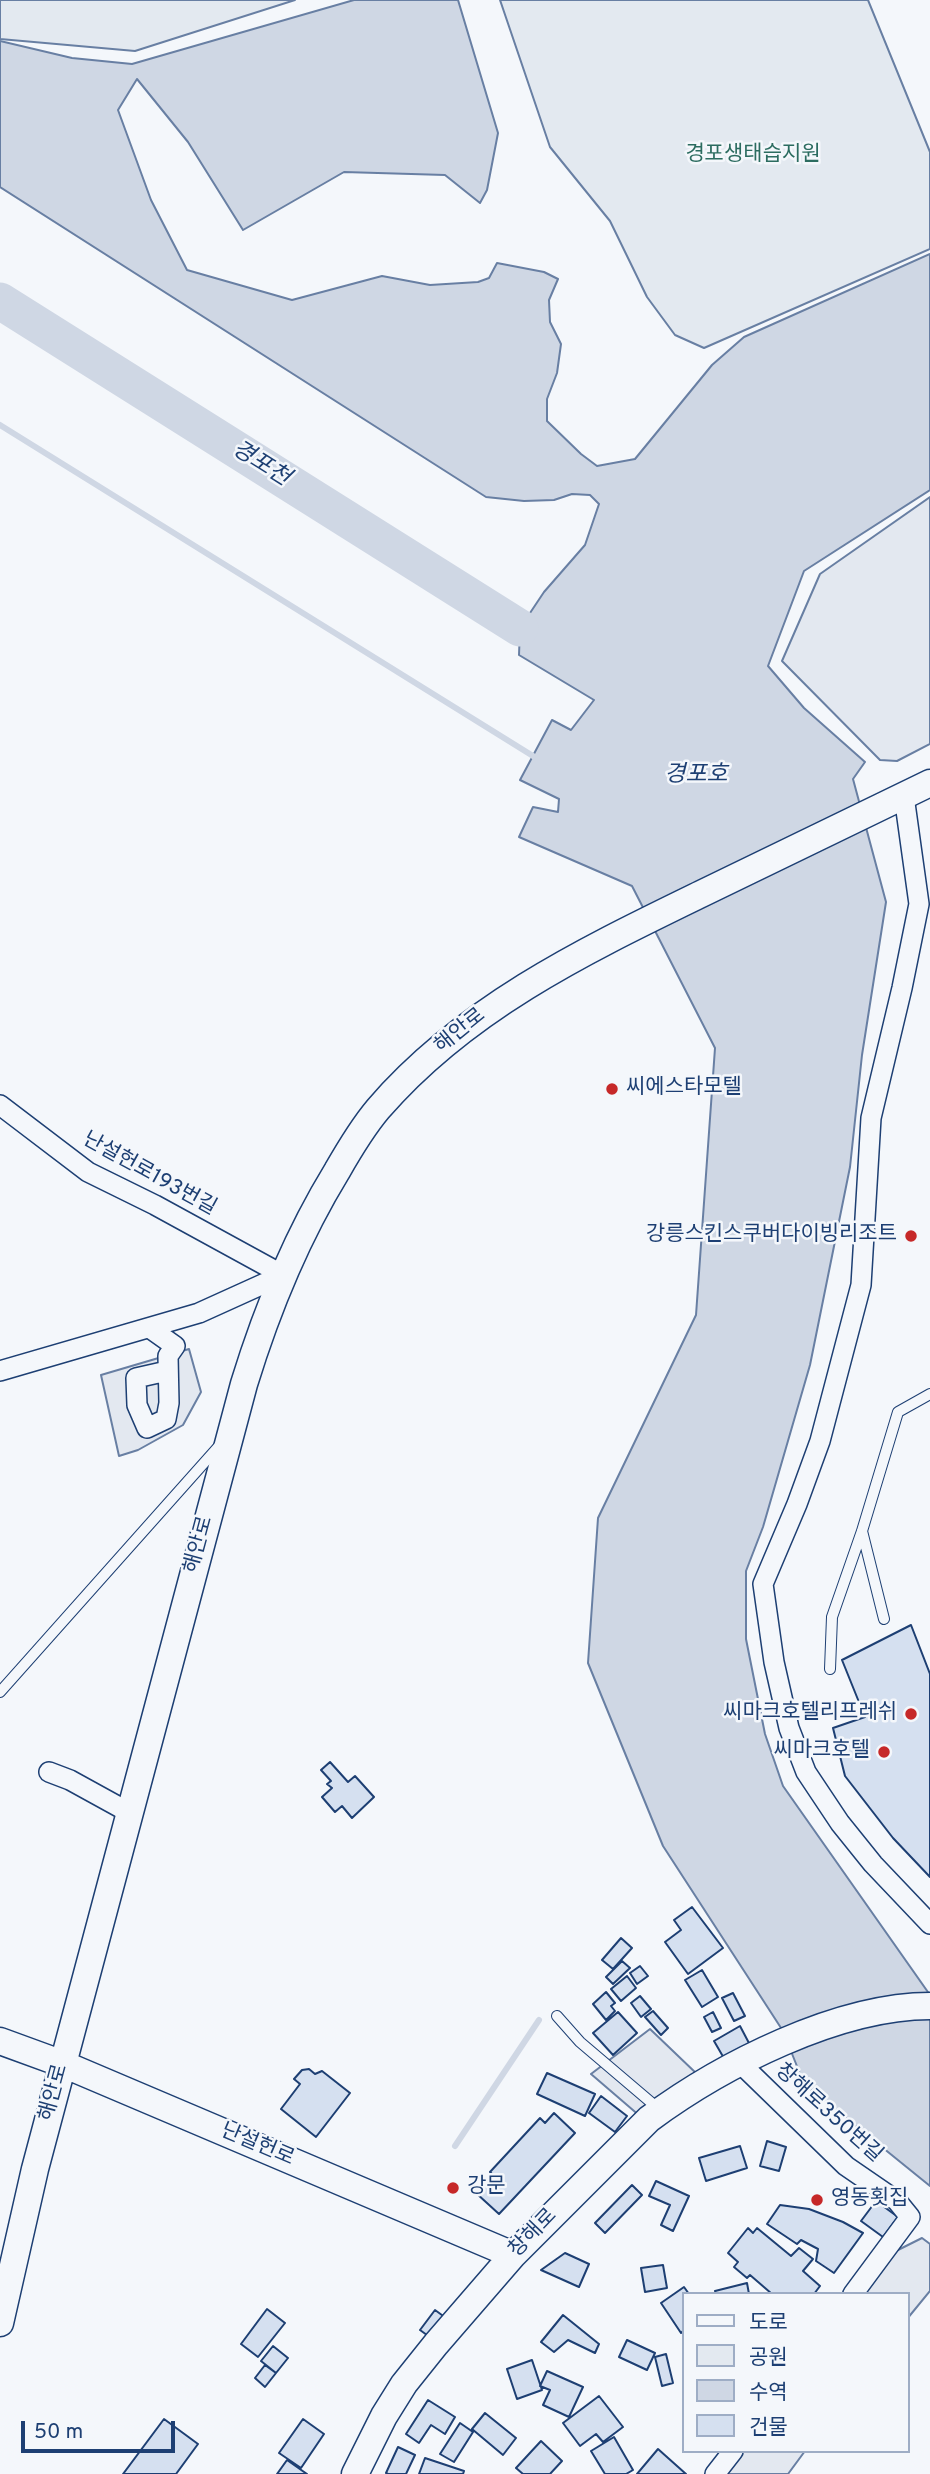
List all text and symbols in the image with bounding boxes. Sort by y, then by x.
park label: 경포생태습지원 [685,143,821,169]
water label: 경포천 [226,436,294,494]
water label: 경포호 [664,762,728,790]
street label: 해안로 [431,1004,491,1060]
place label: 씨에스타모텔 [626,1076,742,1102]
marker: 씨에스타모텔 [604,1081,620,1097]
street label: 난설헌로193번길 [78,1128,220,1222]
place label: 강릉스킨스쿠버다이빙리조트 [646,1223,897,1249]
marker: 강릉스킨스쿠버다이빙리조트 [903,1228,919,1244]
street label: 해안로 [180,1514,220,1576]
place label: 씨마크호텔리프레쉬 [723,1701,897,1727]
marker: 씨마크호텔리프레쉬 [903,1706,919,1722]
place label: 씨마크호텔 [773,1739,870,1765]
marker: 씨마크호텔 [876,1744,892,1760]
street label: 창해로350번길 [769,2059,887,2169]
street label: 해안로 [35,2062,75,2124]
street label: 난설헌로 [217,2119,297,2173]
place label: 강문 [467,2175,506,2201]
marker: 강문 [445,2180,461,2196]
place label: 영동횟집 [831,2187,908,2213]
marker: 영동횟집 [809,2192,825,2208]
street label: 창해로 [505,2204,563,2264]
legend [682,2292,909,2453]
text: 도로 [749,2310,788,2337]
text: 공원 [749,2345,788,2372]
text: 수역 [749,2380,788,2407]
scale bar [24,2408,178,2452]
text: 건물 [749,2415,788,2442]
text: 50 m [34,2419,83,2446]

